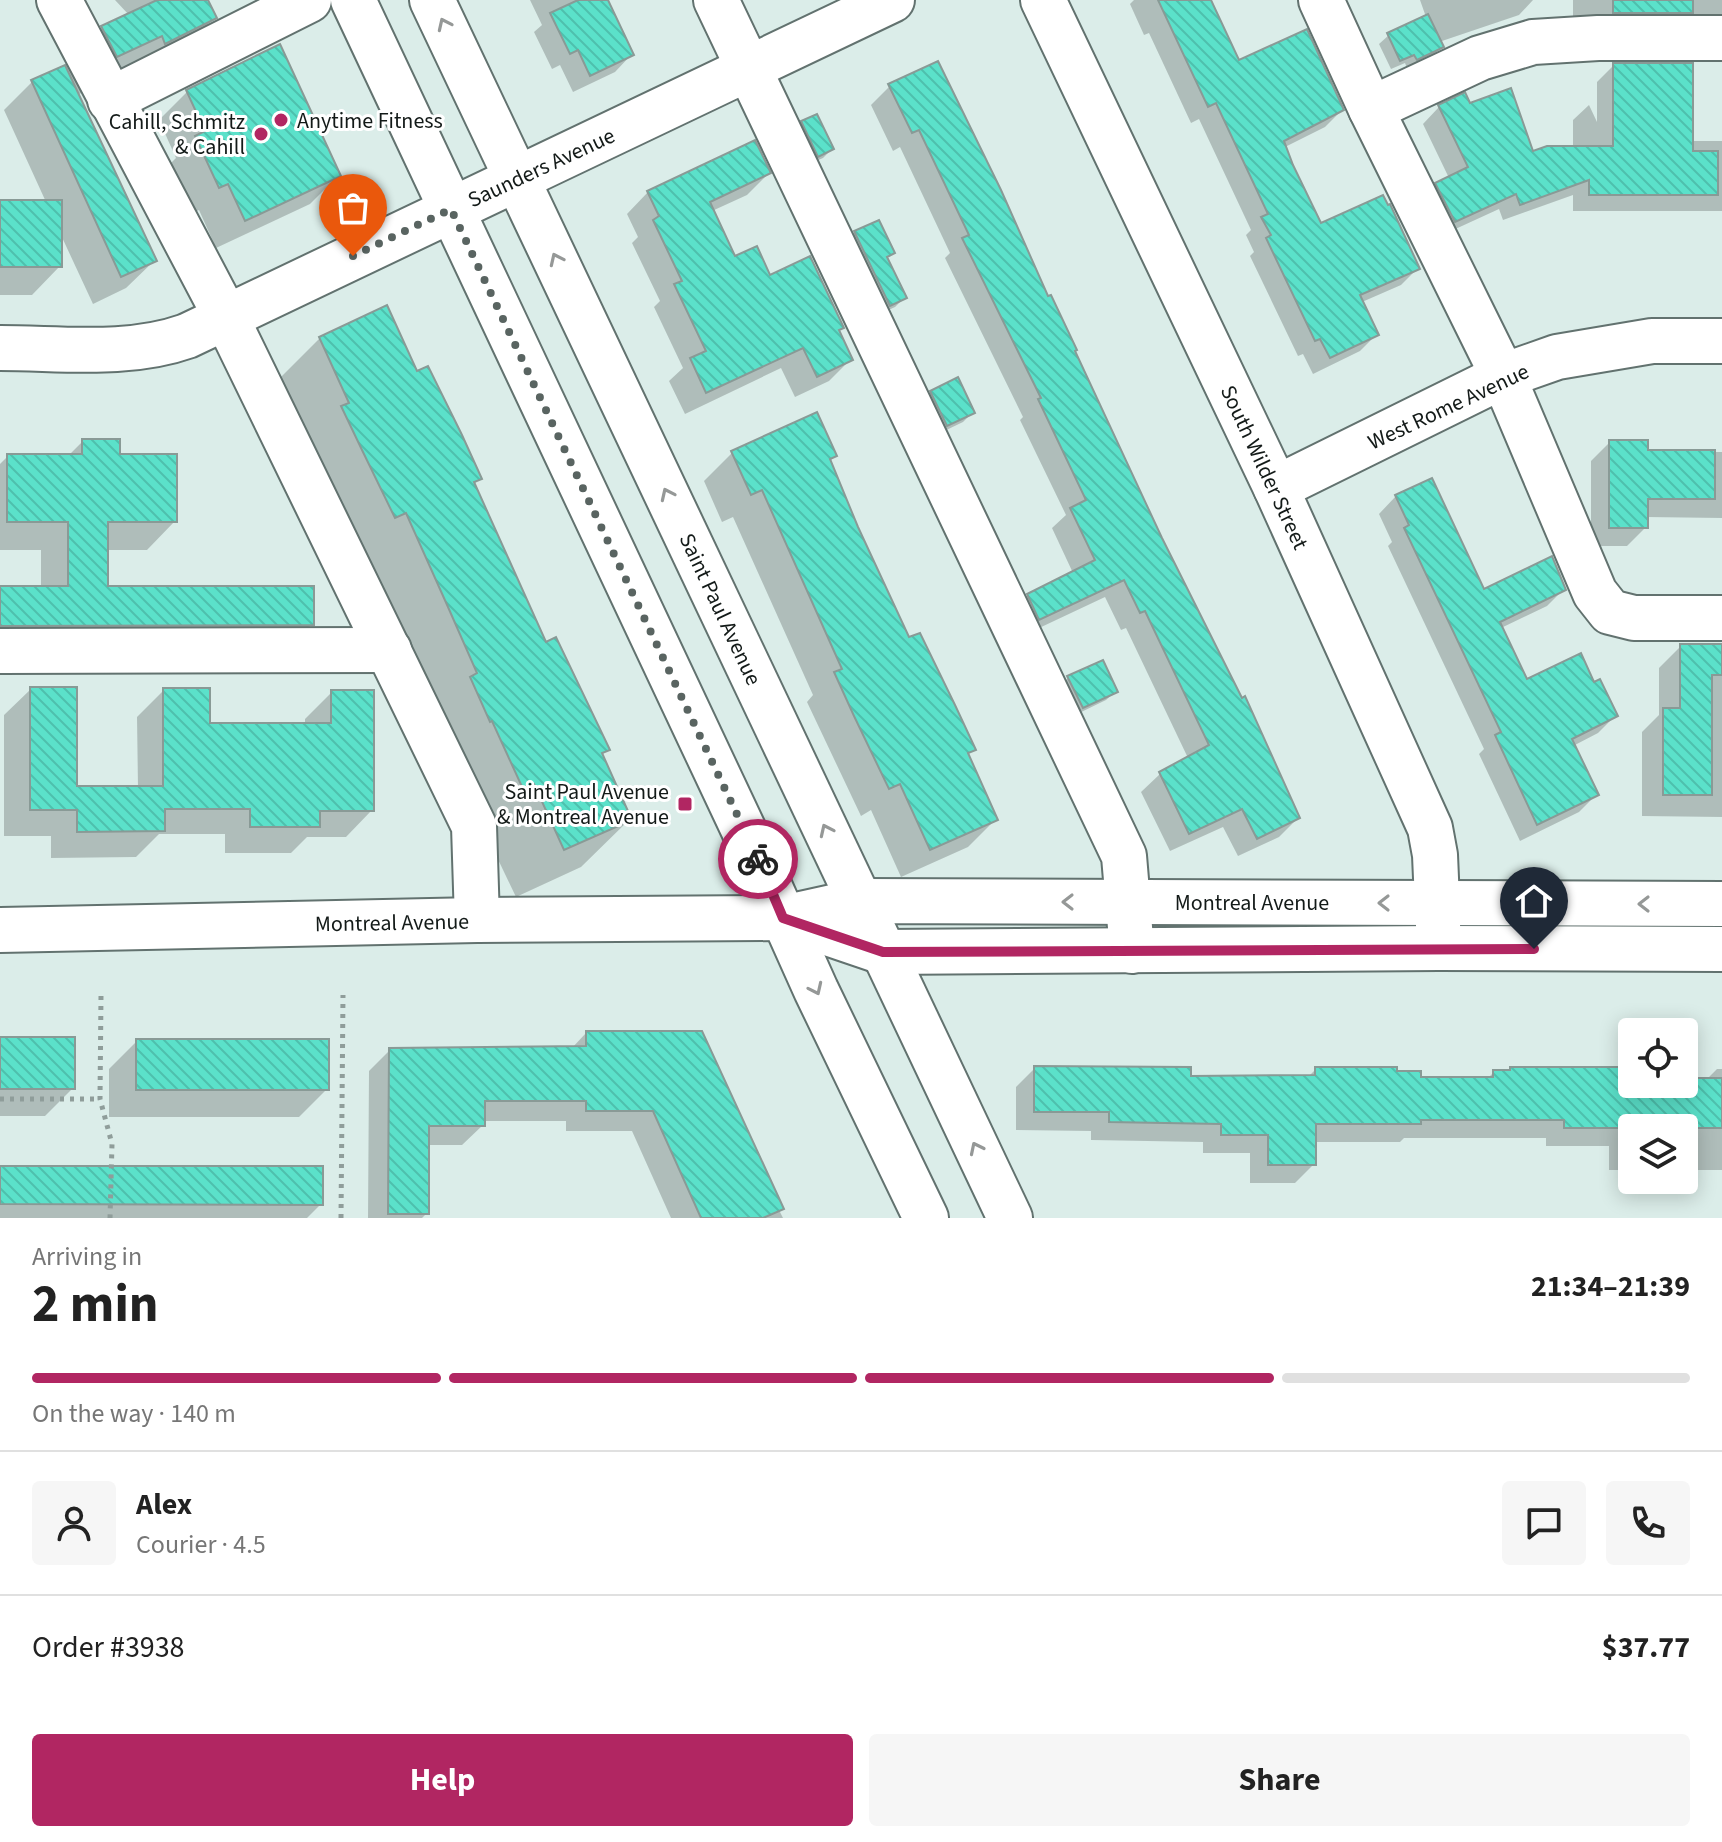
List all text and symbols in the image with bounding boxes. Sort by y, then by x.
one-way arrow [438,18,454,33]
place label: Anytime Fitness [297,105,443,137]
place label: Cahill, Schmitz & Cahill [109,106,245,163]
marker: Anytime Fitness [272,111,290,129]
street label: Saunders Avenue [463,120,620,216]
marker: Cahill, Schmitz & Cahill [252,125,270,143]
pin [319,174,387,256]
icon: bag [331,186,375,230]
one-way arrow [550,253,566,268]
street label: West Rome Avenue [1363,356,1534,458]
street label: South Wilder Street [1212,380,1316,555]
one-way arrow [661,488,677,502]
street label: Saint Paul Avenue [671,528,769,691]
place label: Saint Paul Avenue & Montreal Avenue [497,776,669,833]
marker: Saint Paul Avenue & Montreal Avenue [676,795,694,813]
courier [718,819,798,899]
one-way arrow [820,824,836,839]
icon: bike [736,837,780,881]
pin [1500,867,1568,949]
icon: home [1512,879,1556,923]
street label: Montreal Avenue [1175,887,1329,919]
one-way arrow [1061,893,1074,911]
one-way arrow [1377,894,1390,912]
one-way arrow [1637,895,1650,913]
street label: Montreal Avenue [315,906,470,940]
one-way arrow [806,980,822,995]
map controls [1618,1018,1698,1194]
button: locate [1618,1018,1698,1098]
button: layers [1618,1114,1698,1194]
one-way arrow [970,1141,986,1156]
text: Arriving in [32,1238,142,1275]
text: 21:34–21:39 [1531,1265,1690,1308]
text: 2 min [32,1268,159,1342]
text: On the way · 140 m [32,1395,236,1432]
button: person [32,1481,116,1565]
button: chat [1502,1481,1586,1565]
button: phone [1606,1481,1690,1565]
text: Alex [136,1483,192,1526]
text: Courier · 4.5 [136,1526,266,1563]
text: Order #3938 [32,1626,185,1669]
text: $37.77 [1602,1626,1690,1669]
button: Help [32,1734,853,1826]
button: Share [869,1734,1690,1826]

